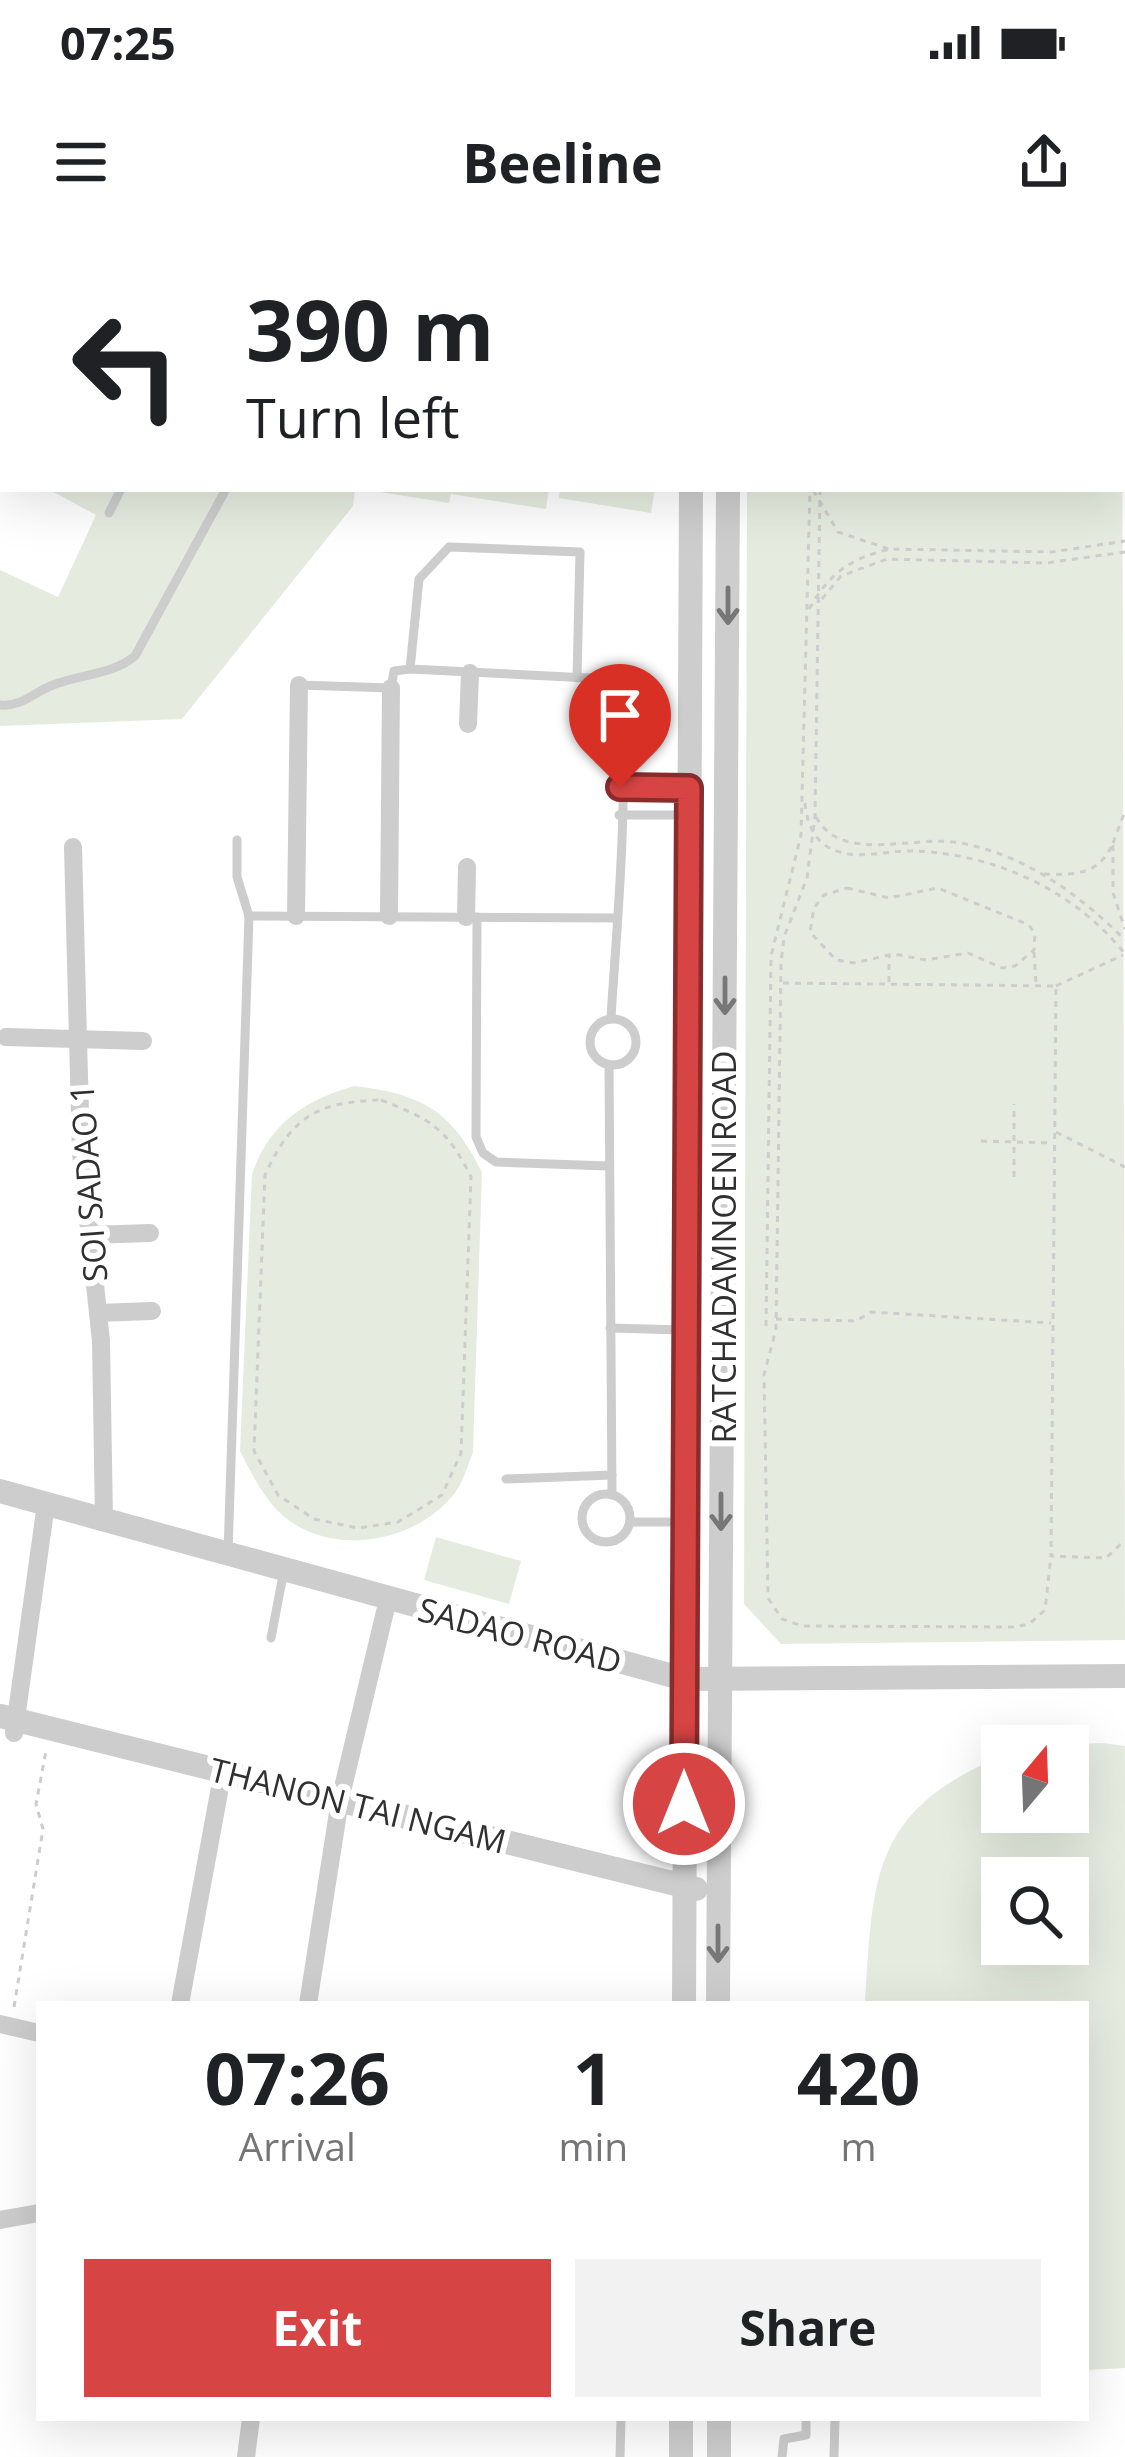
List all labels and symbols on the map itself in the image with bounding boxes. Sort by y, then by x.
one-way arrow [717,586,739,625]
pin [569,664,671,787]
one-way arrow [714,976,736,1015]
street label: RATCHADAMNOEN ROAD [701,1050,746,1444]
street label: SOI SADAO 1 [59,1082,117,1284]
one-way arrow [710,1492,732,1531]
street label: SADAO ROAD [413,1586,627,1684]
north arrow [981,1725,1089,1833]
position arrow [621,1741,747,1867]
street label: THANON TAI NGAM [205,1746,511,1864]
one-way arrow [707,1924,729,1963]

